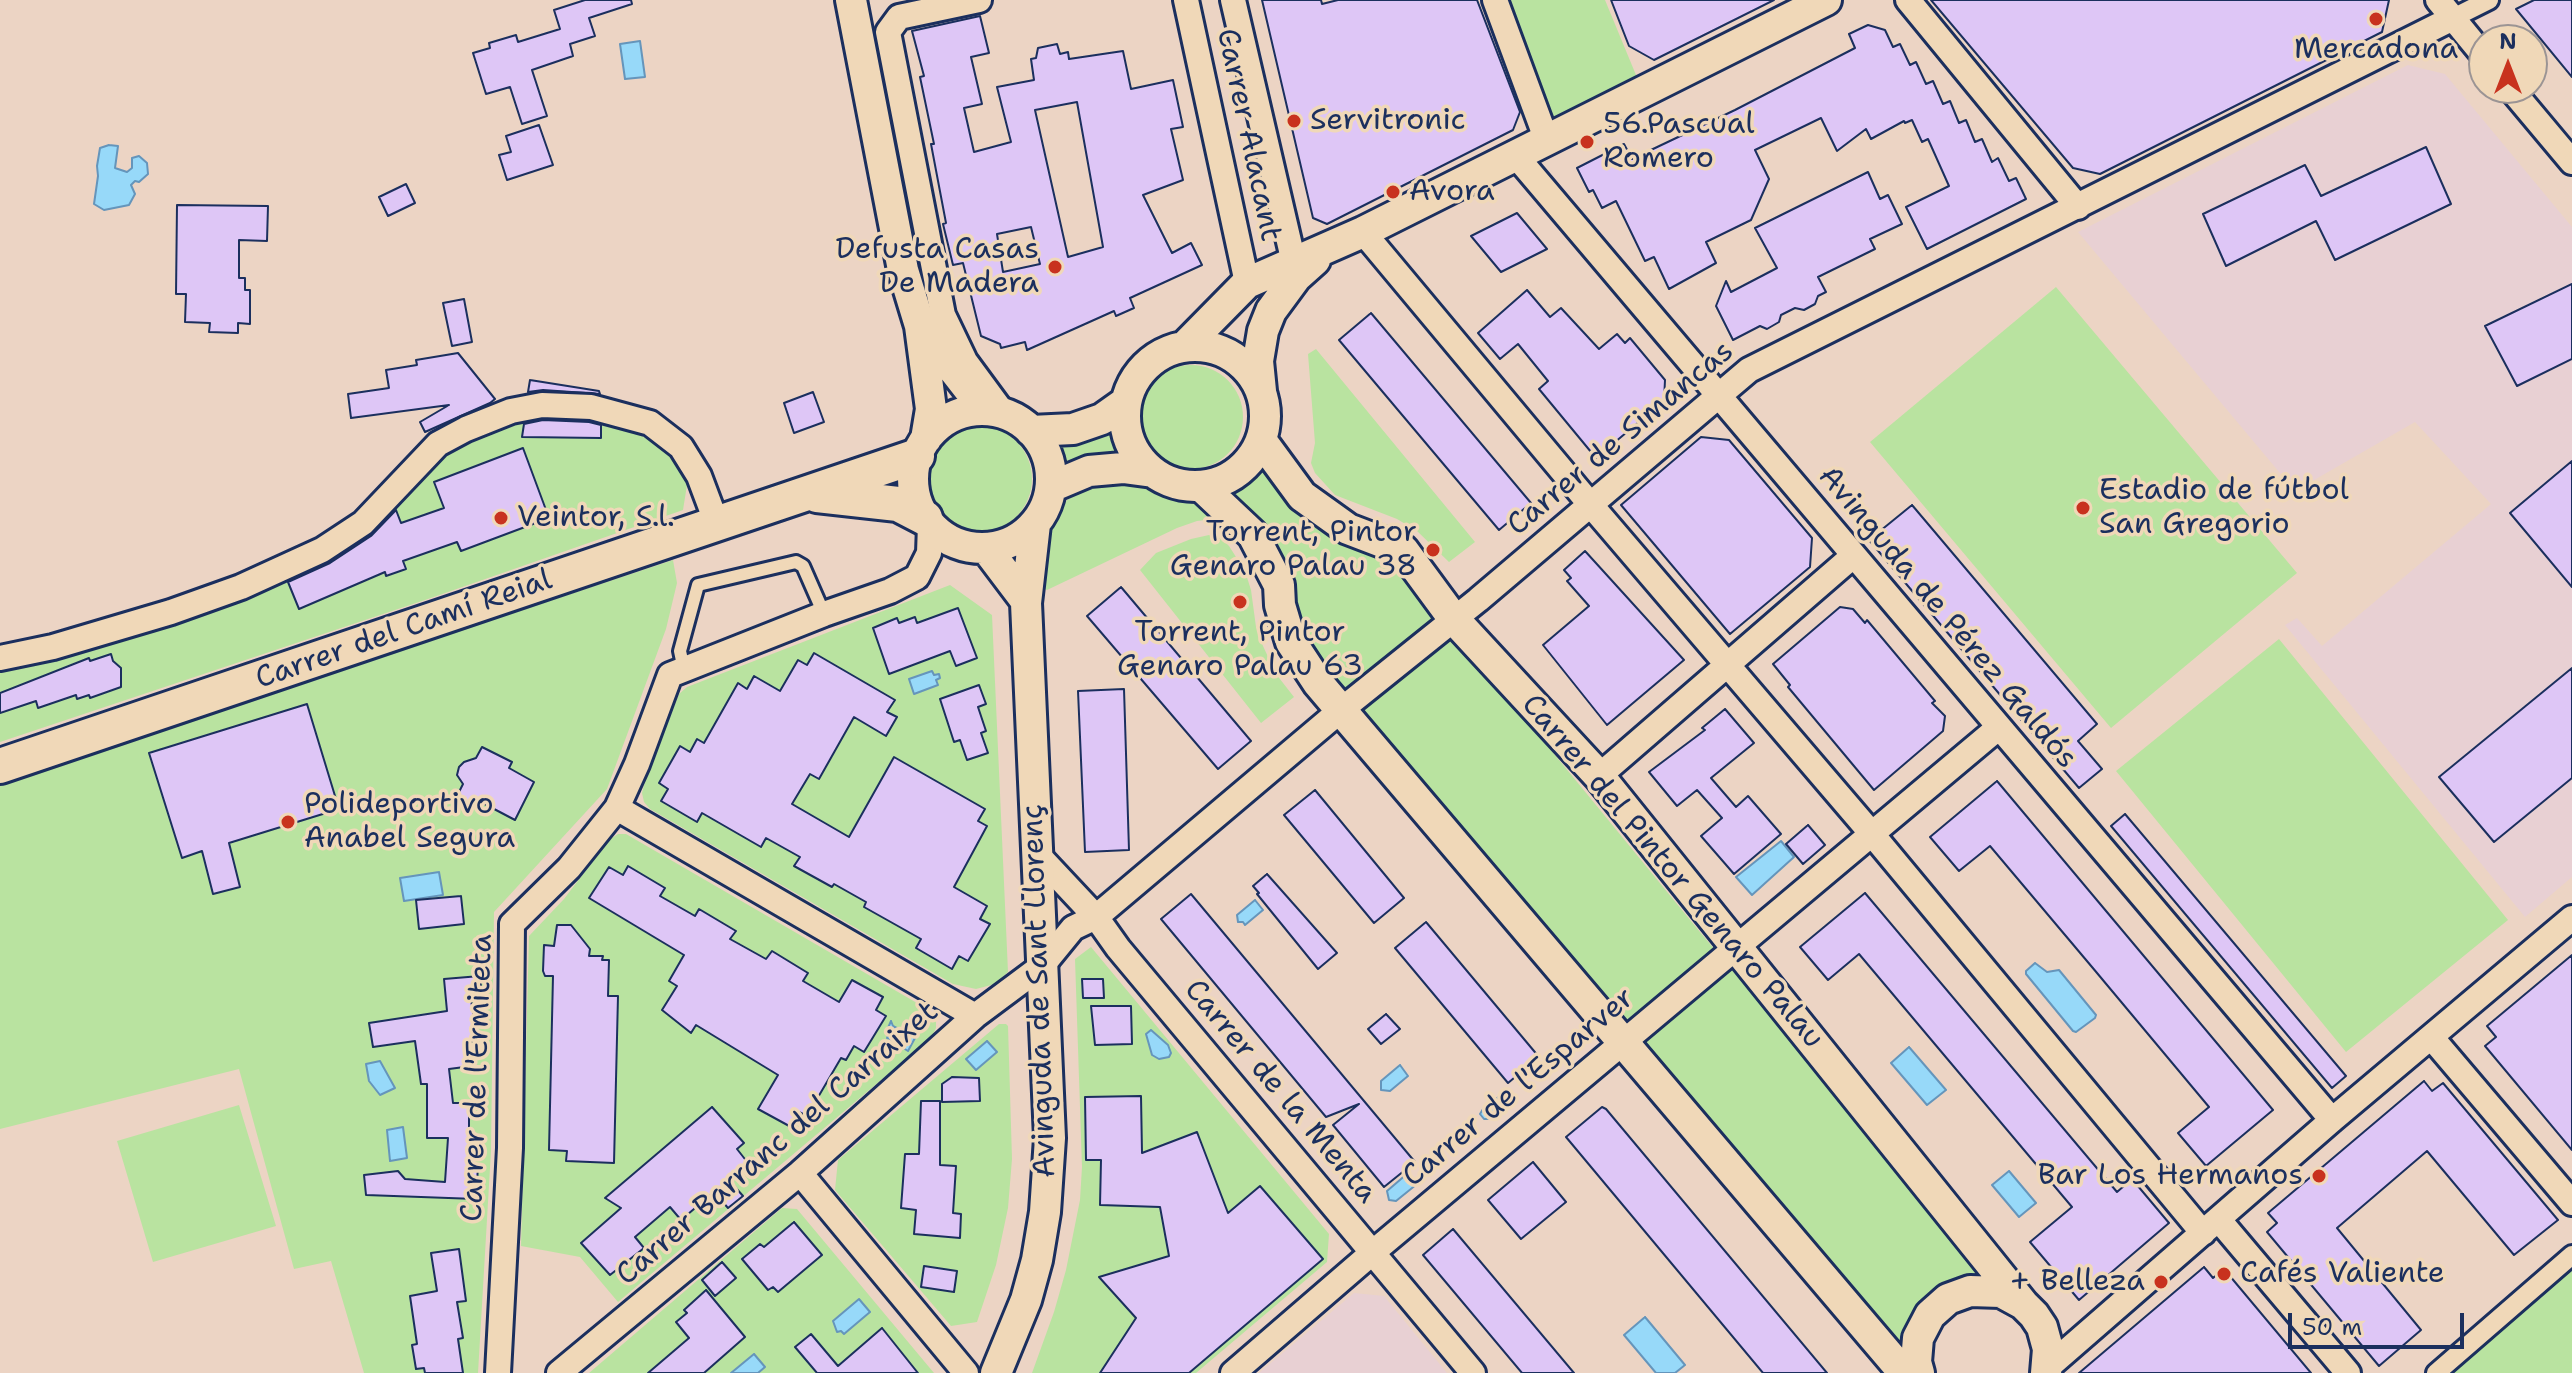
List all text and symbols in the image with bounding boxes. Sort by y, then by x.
marker: Mercadona [2367,10,2385,28]
north arrow [2468,24,2548,104]
street label: Carrer Alacant [1208,25,1288,245]
text: N [2499,27,2517,56]
place label: Mercadona [2294,32,2458,68]
place label: Servitronic [1310,103,1466,139]
place label: 56.Pascual Romero [1603,107,1754,178]
marker: Servitronic [1285,112,1303,130]
marker: 56.Pascual Romero [1578,133,1596,151]
place label: Avora [1409,174,1495,210]
marker: Avora [1384,183,1402,201]
place label: Defusta Casas De Madera [835,232,1039,302]
marker: Defusta Casas De Madera [1046,258,1064,276]
street label: Carrer de Simancas [1501,334,1741,544]
street label: Avinguda de Pérez Galdós [1810,459,2084,777]
place label: Estadio de fútbol San Gregorio [2099,473,2349,544]
marker: Estadio de fútbol San Gregorio [2074,499,2092,517]
place label: Veintor, S.l. [517,500,675,536]
marker: Veintor, S.l. [492,509,510,527]
place label: Torrent, Pintor Genaro Palau 38 [1170,515,1417,586]
marker: Torrent, Pintor Genaro Palau 38 [1424,541,1442,559]
street label: Carrer del Camí Reial [251,562,557,698]
marker: Torrent, Pintor Genaro Palau 63 [1231,593,1249,611]
place label: Torrent, Pintor Genaro Palau 63 [1117,615,1363,686]
street label: Carrer del Pintor Genaro Palau [1513,688,1831,1056]
place label: Polideportivo Anabel Segura [304,787,515,858]
street label: Avinguda de Sant Llorenç [1015,804,1065,1178]
marker: Polideportivo Anabel Segura [279,813,297,831]
street label: Carrer de l'Ermiteta [455,934,501,1222]
street label: Carrer de la Menta [1176,973,1384,1211]
street label: Carrer de l'Esparver [1396,981,1642,1195]
street label: Carrer Barranc del Carraixet [610,994,946,1294]
place label: Bar Los Hermanos [2038,1158,2303,1194]
marker: Bar Los Hermanos [2310,1167,2328,1185]
place label: Cafés Valiente [2240,1256,2445,1292]
place label: + Belleza [2010,1264,2145,1300]
marker: Cafés Valiente [2215,1265,2233,1283]
marker: + Belleza [2152,1273,2170,1291]
scale bar [2292,1297,2468,1347]
text: 50 m [2302,1311,2362,1343]

